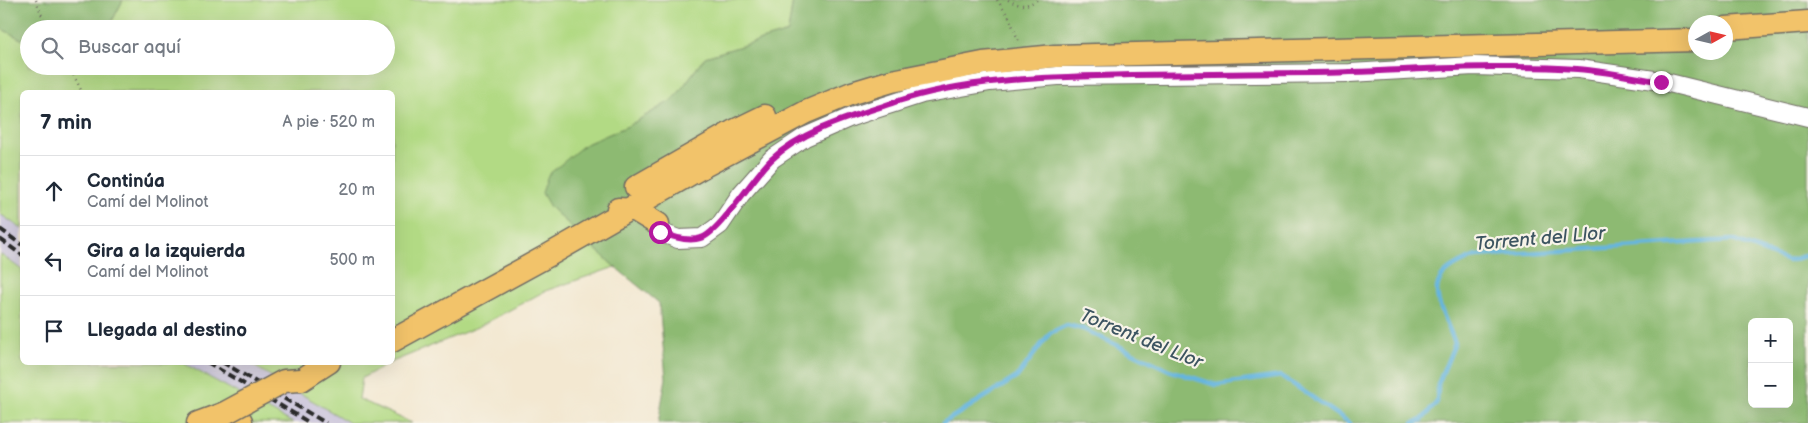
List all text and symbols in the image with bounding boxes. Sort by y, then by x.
north arrow [1688,15,1733,60]
search box [20,20,395,75]
icon: search [38,34,66,62]
text: Buscar aquí [78,36,181,59]
route end [1650,71,1673,94]
text: 7 min [40,110,92,135]
text: A pie · 520 m [282,113,375,132]
text: Continúa [87,170,165,193]
icon: ahead [40,177,68,205]
text: 20 m [339,181,375,200]
text: Camí del Molinot [87,193,208,212]
route start [649,221,672,244]
water label: Torrent del Llor [1474,222,1607,256]
text: Gira a la izquierda [87,240,245,263]
icon: left [40,247,68,275]
text: 500 m [329,251,375,270]
text: Camí del Molinot [87,263,208,282]
water label: Torrent del Llor [1076,304,1207,375]
icon: arrive [40,317,68,345]
map controls [1748,318,1793,408]
button: + [1748,318,1793,363]
text: Llegada al destino [87,319,247,342]
button: − [1748,363,1793,408]

